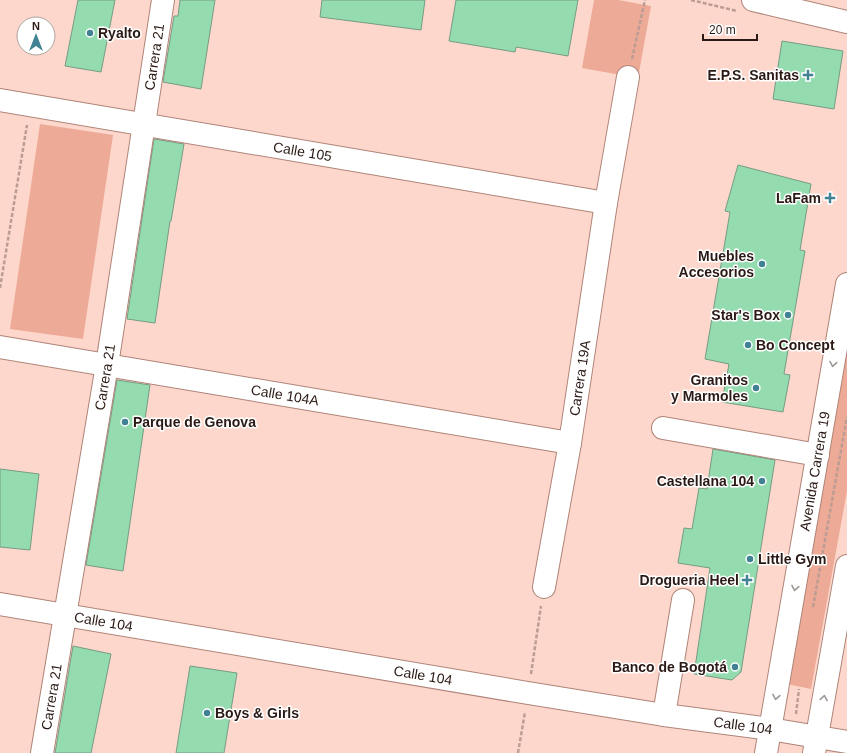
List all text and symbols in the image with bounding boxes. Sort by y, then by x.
north arrow [16,16,56,56]
scale bar [703,16,757,42]
text: N [32,20,40,32]
street label: Carrera 21 [141,22,167,91]
text: 20 m [709,23,736,37]
place label: Ryalto [98,25,141,41]
marker: Ryalto [85,28,95,38]
place label: E.P.S. Sanitas [707,67,799,83]
marker: E.P.S. Sanitas [802,69,814,81]
street label: Calle 105 [272,139,333,164]
place label: LaFam [776,190,821,206]
marker: LaFam [824,192,836,204]
place label: Muebles Accesorios [679,248,754,280]
marker: Muebles Accesorios [757,259,767,269]
place label: Star's Box [711,307,780,323]
marker: Star's Box [783,310,793,320]
place label: Bo Concept [756,337,835,353]
street label: Carrera 19A [566,338,593,417]
marker: Bo Concept [743,340,753,350]
street label: Carrera 21 [92,343,118,412]
one-way arrow [830,361,838,367]
place label: Granitos y Marmoles [671,372,748,404]
street label: Calle 104A [250,381,321,409]
marker: Granitos y Marmoles [751,383,761,393]
street label: Avenida Carrera 19 [796,410,833,532]
place label: Parque de Genova [133,414,256,430]
marker: Parque de Genova [120,417,130,427]
place label: Castellana 104 [657,473,754,489]
marker: Castellana 104 [757,476,767,486]
place label: Little Gym [758,551,826,567]
marker: Little Gym [745,554,755,564]
place label: Drogueria Heel [639,572,739,588]
marker: Drogueria Heel [742,575,752,585]
one-way arrow [791,585,799,591]
street label: Calle 104 [73,609,134,634]
place label: Banco de Bogotá [612,659,727,675]
street label: Carrera 21 [38,662,65,731]
street label: Calle 104 [392,662,454,688]
marker: Banco de Bogotá [730,662,740,672]
one-way arrow [772,694,781,700]
one-way arrow [819,695,827,701]
place label: Boys & Girls [215,705,299,721]
marker: Boys & Girls [202,708,212,718]
street label: Calle 104 [713,714,774,737]

